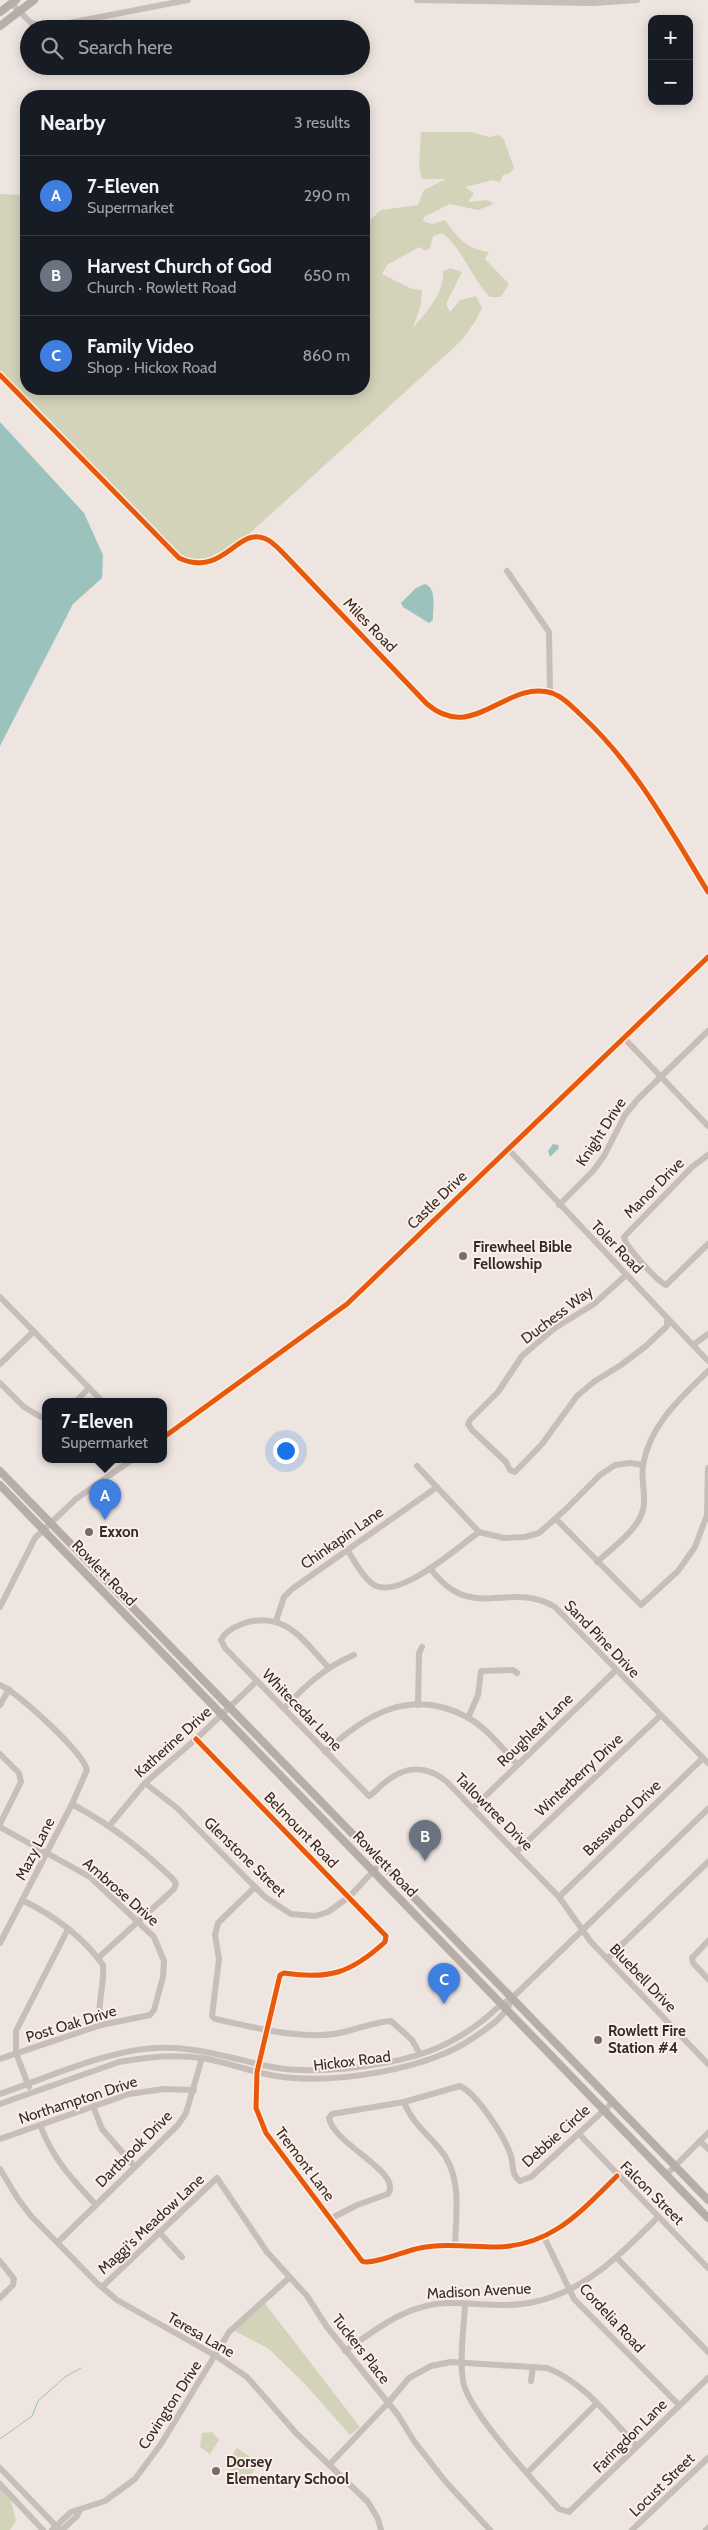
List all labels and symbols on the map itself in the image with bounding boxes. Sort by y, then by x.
street label: Miles Road [340,594,400,656]
street label: Knight Drive [572,1094,630,1169]
street label: Manor Drive [620,1154,688,1222]
street label: Castle Drive [403,1167,471,1233]
street label: Toler Road [587,1217,647,1277]
place label: Firewheel Bible Fellowship [473,1238,572,1273]
marker: Firewheel Bible Fellowship [457,1250,469,1262]
street label: Duchess Way [518,1282,597,1348]
your location [273,1438,299,1464]
pin: A [89,1479,121,1520]
street label: Chinkapin Lane [297,1503,387,1573]
place label: Exxon [99,1523,139,1541]
marker: Exxon [83,1526,95,1538]
street label: Rowlett Road [68,1536,140,1610]
street label: Sand Pine Drive [561,1596,644,1682]
street label: Whitecedar Lane [258,1665,346,1755]
street label: Roughleaf Lane [494,1689,577,1770]
street label: Katherine Drive [131,1703,215,1781]
street label: Winterberry Drive [532,1730,627,1820]
street label: Tallowtree Drive [451,1769,537,1855]
street label: Basswood Drive [579,1776,665,1860]
street label: Belmount Road [260,1788,342,1872]
street label: Glenstone Street [200,1813,290,1901]
street label: Mazy Lane [12,1814,59,1883]
pin: B [409,1820,441,1861]
street label: Rowlett Road [349,1827,421,1901]
street label: Ambrose Drive [79,1854,163,1930]
street label: Bluebell Drive [606,1940,680,2016]
pin: C [428,1963,460,2004]
street label: Post Oak Drive [24,2002,119,2046]
place label: Rowlett Fire Station #4 [608,2022,686,2057]
marker: Rowlett Fire Station #4 [592,2034,604,2046]
street label: Hickox Road [312,2047,392,2075]
street label: Northampton Drive [16,2072,140,2128]
street label: Debbie Circle [518,2101,594,2171]
street label: Dartbrook Drive [92,2107,176,2191]
street label: Tremont Lane [271,2124,339,2205]
street label: Falcon Street [616,2157,688,2229]
street label: Maggi's Meadow Lane [94,2170,208,2278]
street label: Madison Avenue [426,2279,532,2303]
street label: Cordelia Road [576,2280,648,2356]
street label: Teresa Lane [164,2309,238,2362]
street label: Tuckers Place [328,2311,394,2388]
street label: Covington Drive [135,2357,206,2453]
street label: Faringdon Lane [589,2395,671,2477]
street label: Locust Street [626,2450,698,2520]
place label: Dorsey Elementary School [226,2453,349,2488]
marker: Dorsey Elementary School [210,2465,222,2477]

